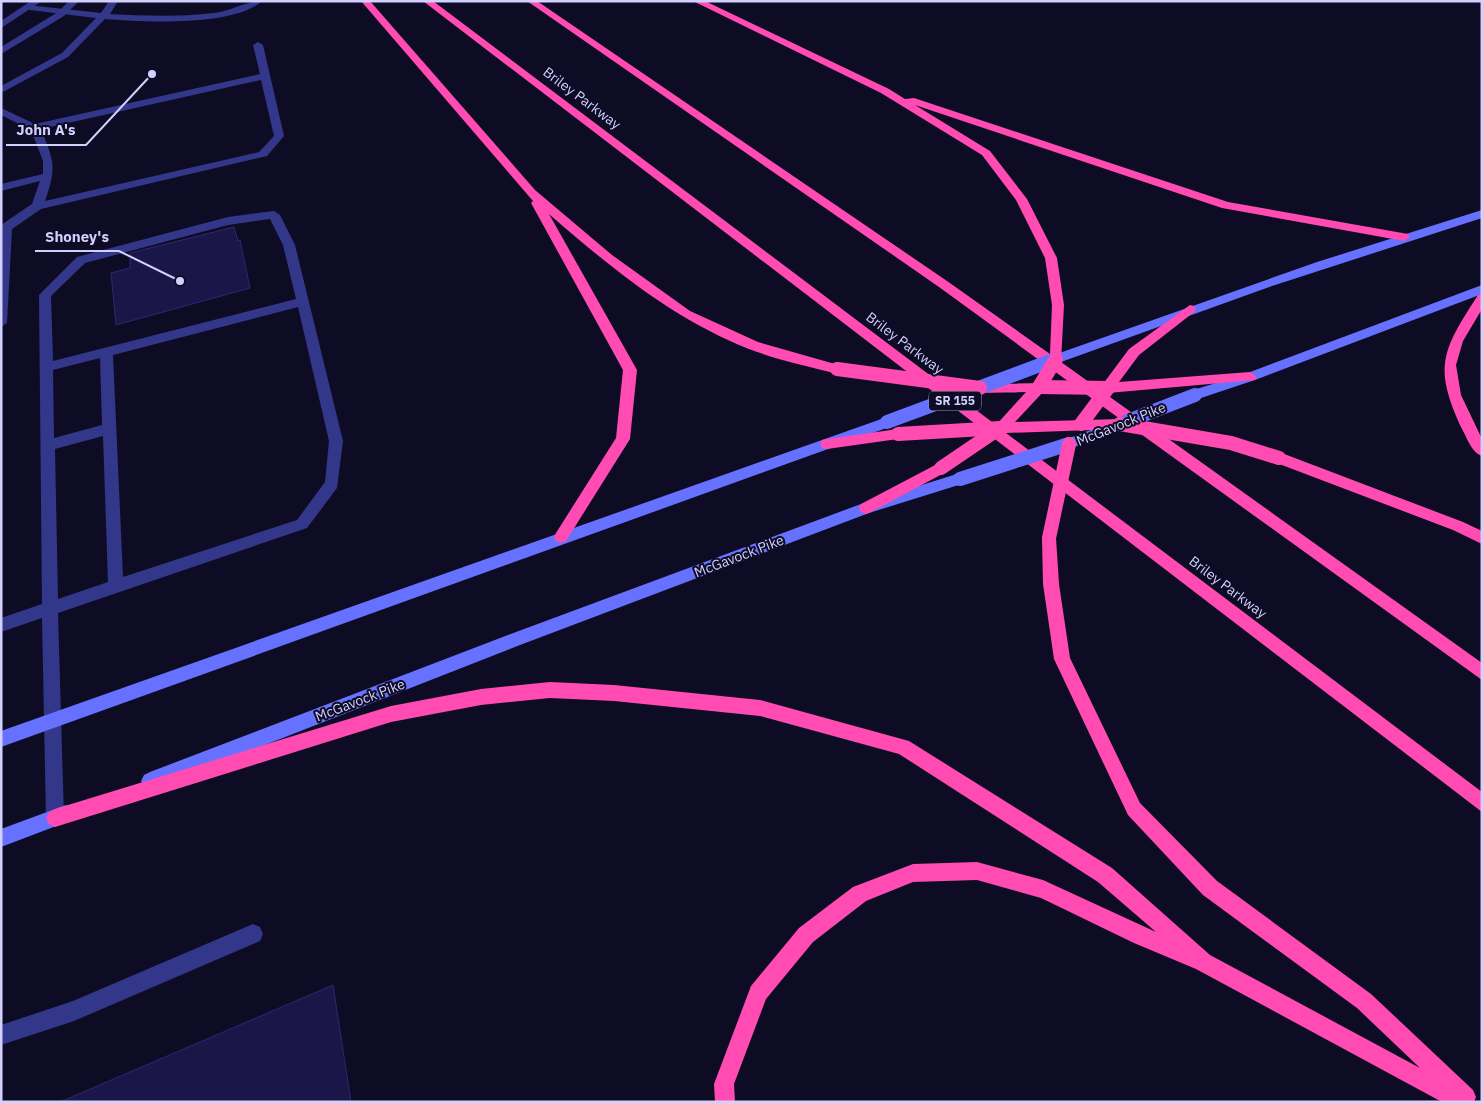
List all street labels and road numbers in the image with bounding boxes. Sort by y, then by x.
street label: Briley Parkway [540,63,624,133]
street label: Briley Parkway [863,308,947,378]
road number: SR 155 [929,392,981,411]
street label: McGavock Pike [1074,398,1169,450]
street label: McGavock Pike [692,531,787,581]
street label: Briley Parkway [1186,552,1270,622]
street label: McGavock Pike [313,675,408,725]

